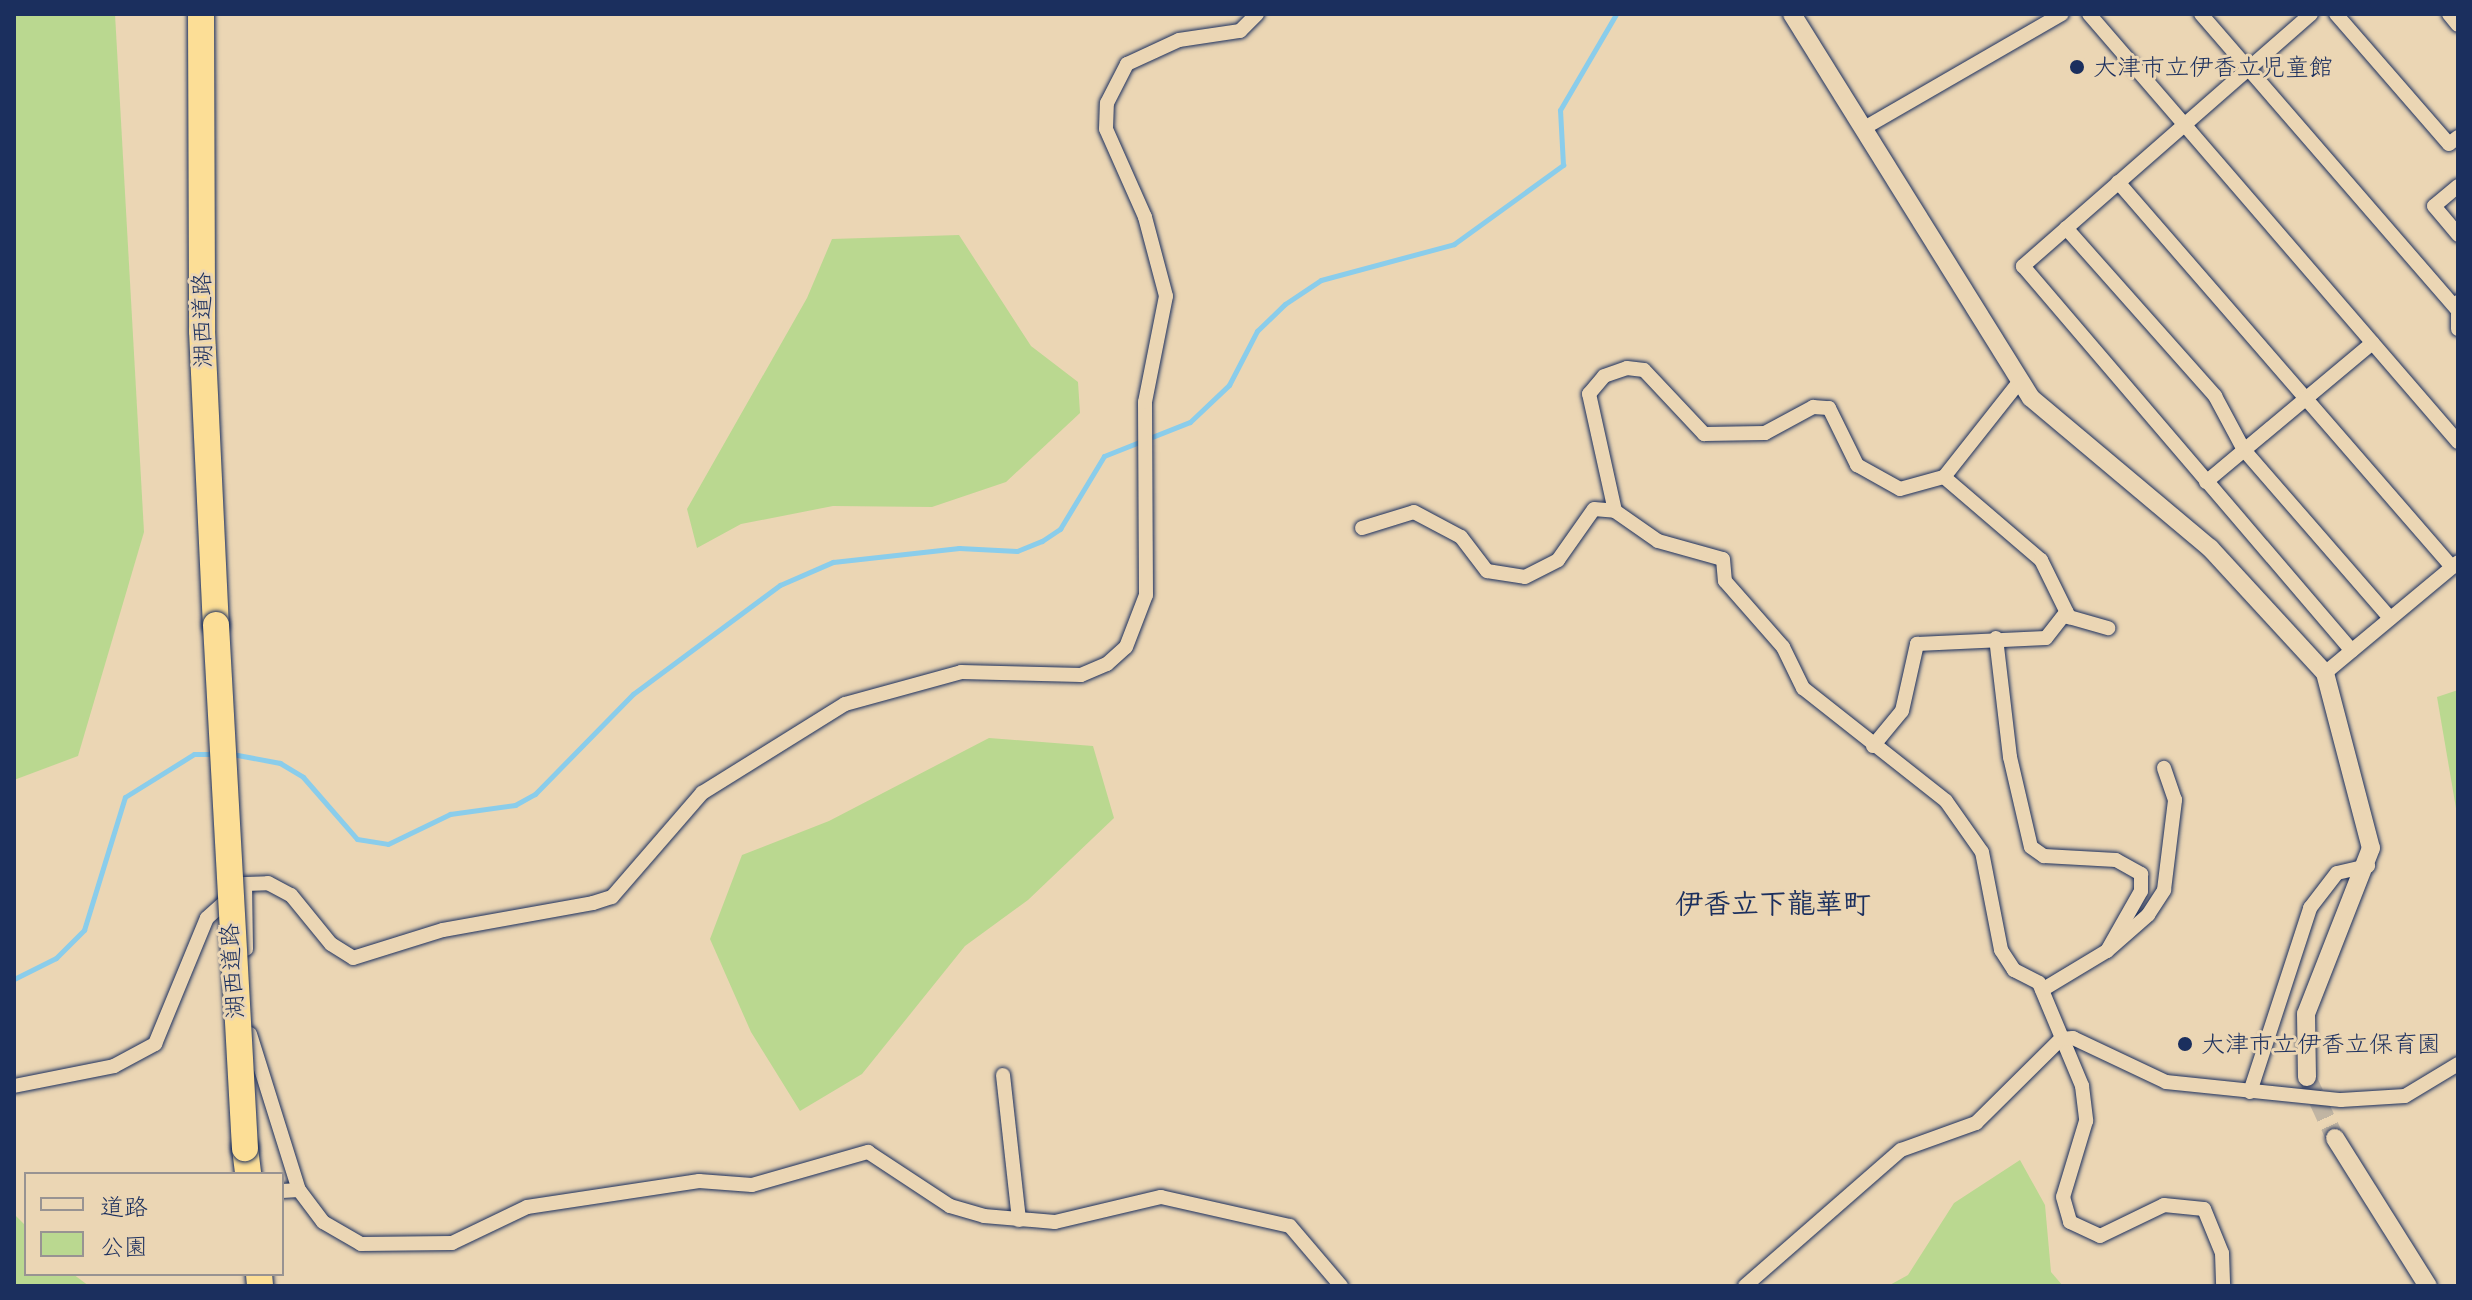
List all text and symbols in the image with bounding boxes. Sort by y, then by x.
place label: 大津市立伊香立児童館 [2093,53,2333,81]
marker: 大津市立伊香立児童館 [2068,58,2086,76]
street label: 湖西道路 [187,272,217,368]
district label: 伊香立下龍華町 [1675,886,1871,920]
street label: 湖西道路 [214,922,250,1020]
place label: 大津市立伊香立保育園 [2201,1030,2441,1058]
marker: 大津市立伊香立保育園 [2176,1035,2194,1053]
legend [24,1172,284,1276]
text: 道路 [100,1190,148,1222]
text: 公園 [100,1230,148,1262]

